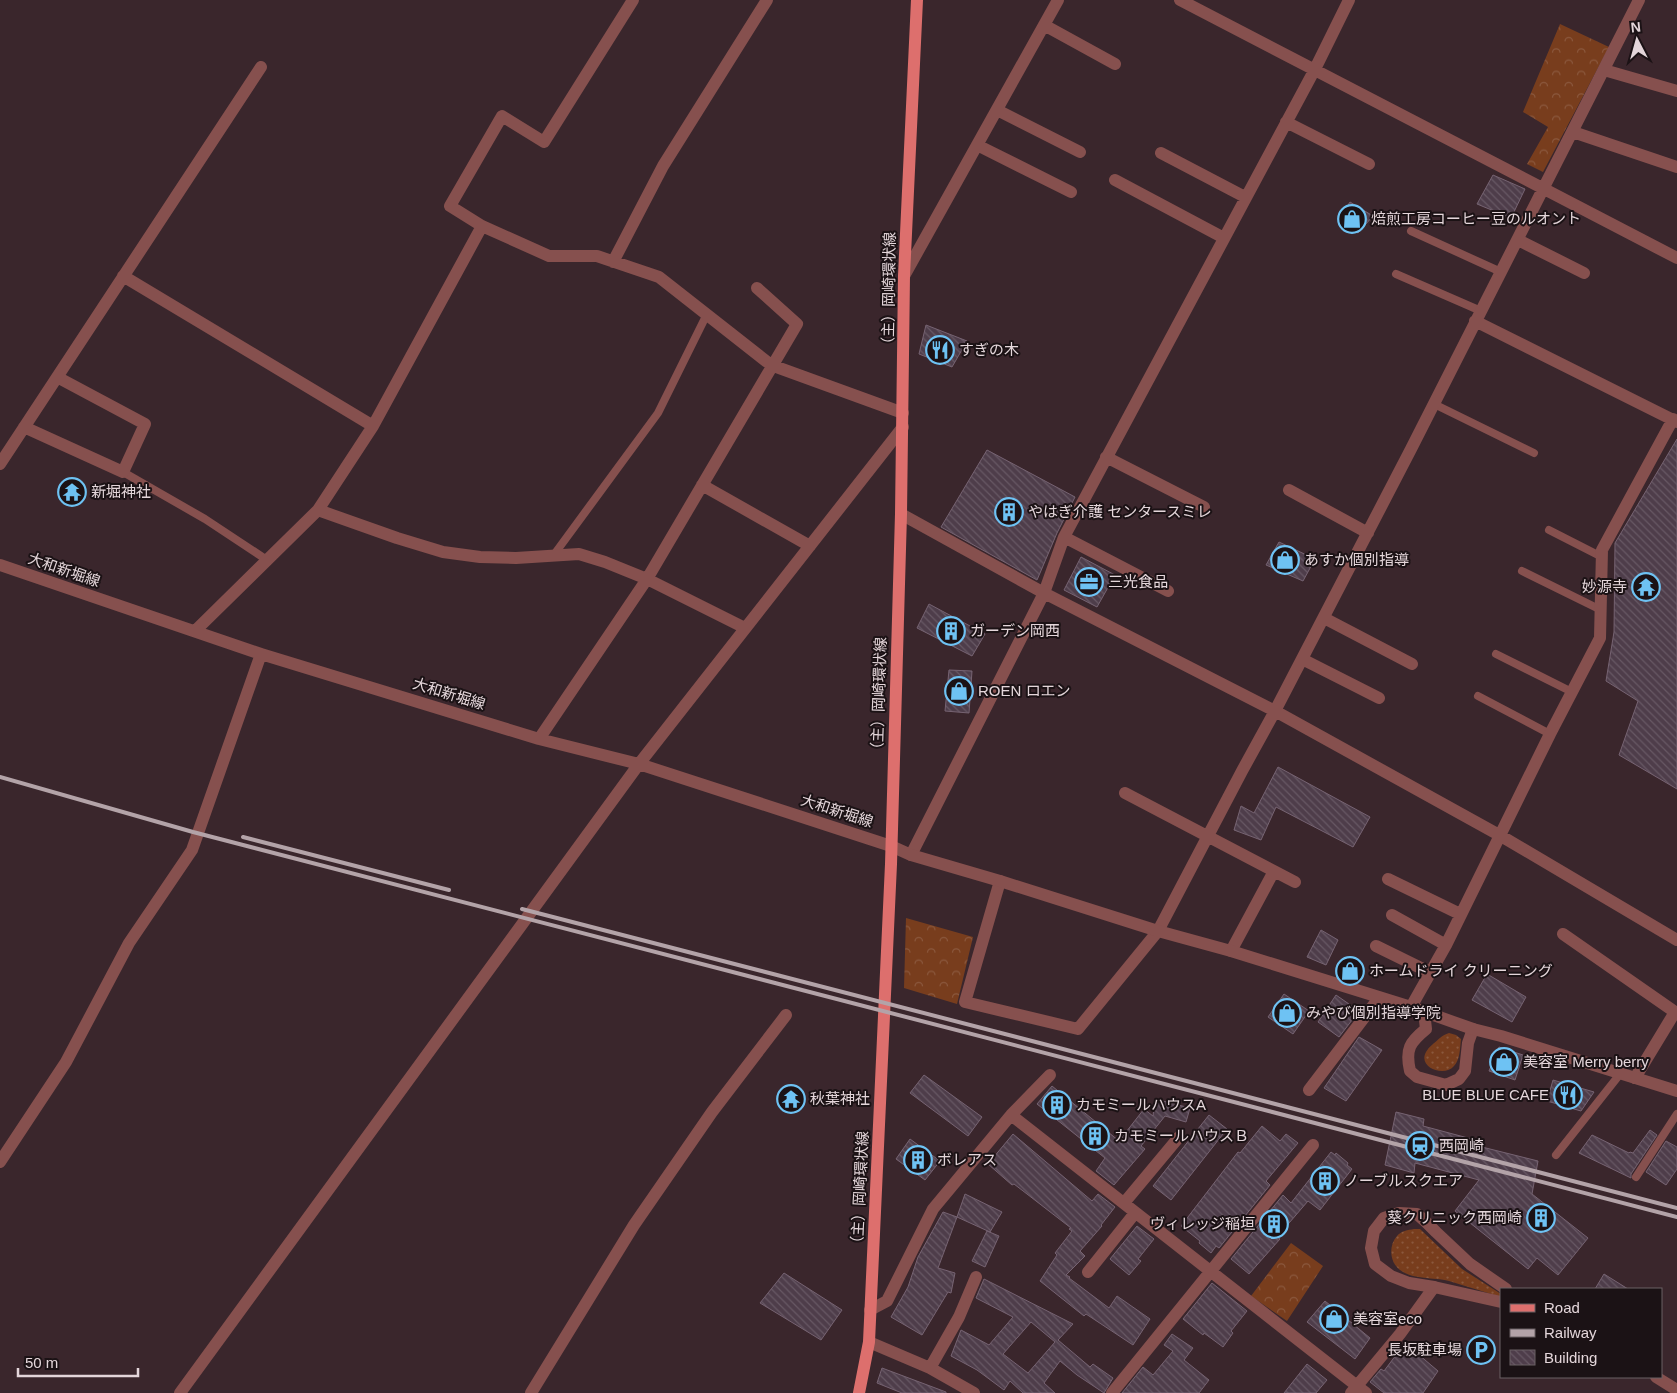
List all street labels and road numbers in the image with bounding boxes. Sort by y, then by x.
street label: （主）岡崎環状線 [879,232,898,352]
street label: 大和新堀線 [26,549,102,590]
street label: （主）岡崎環状線 [868,637,889,757]
street label: 大和新堀線 [411,674,488,713]
street label: 大和新堀線 [799,791,875,830]
street label: （主）岡崎環状線 [848,1131,871,1251]

